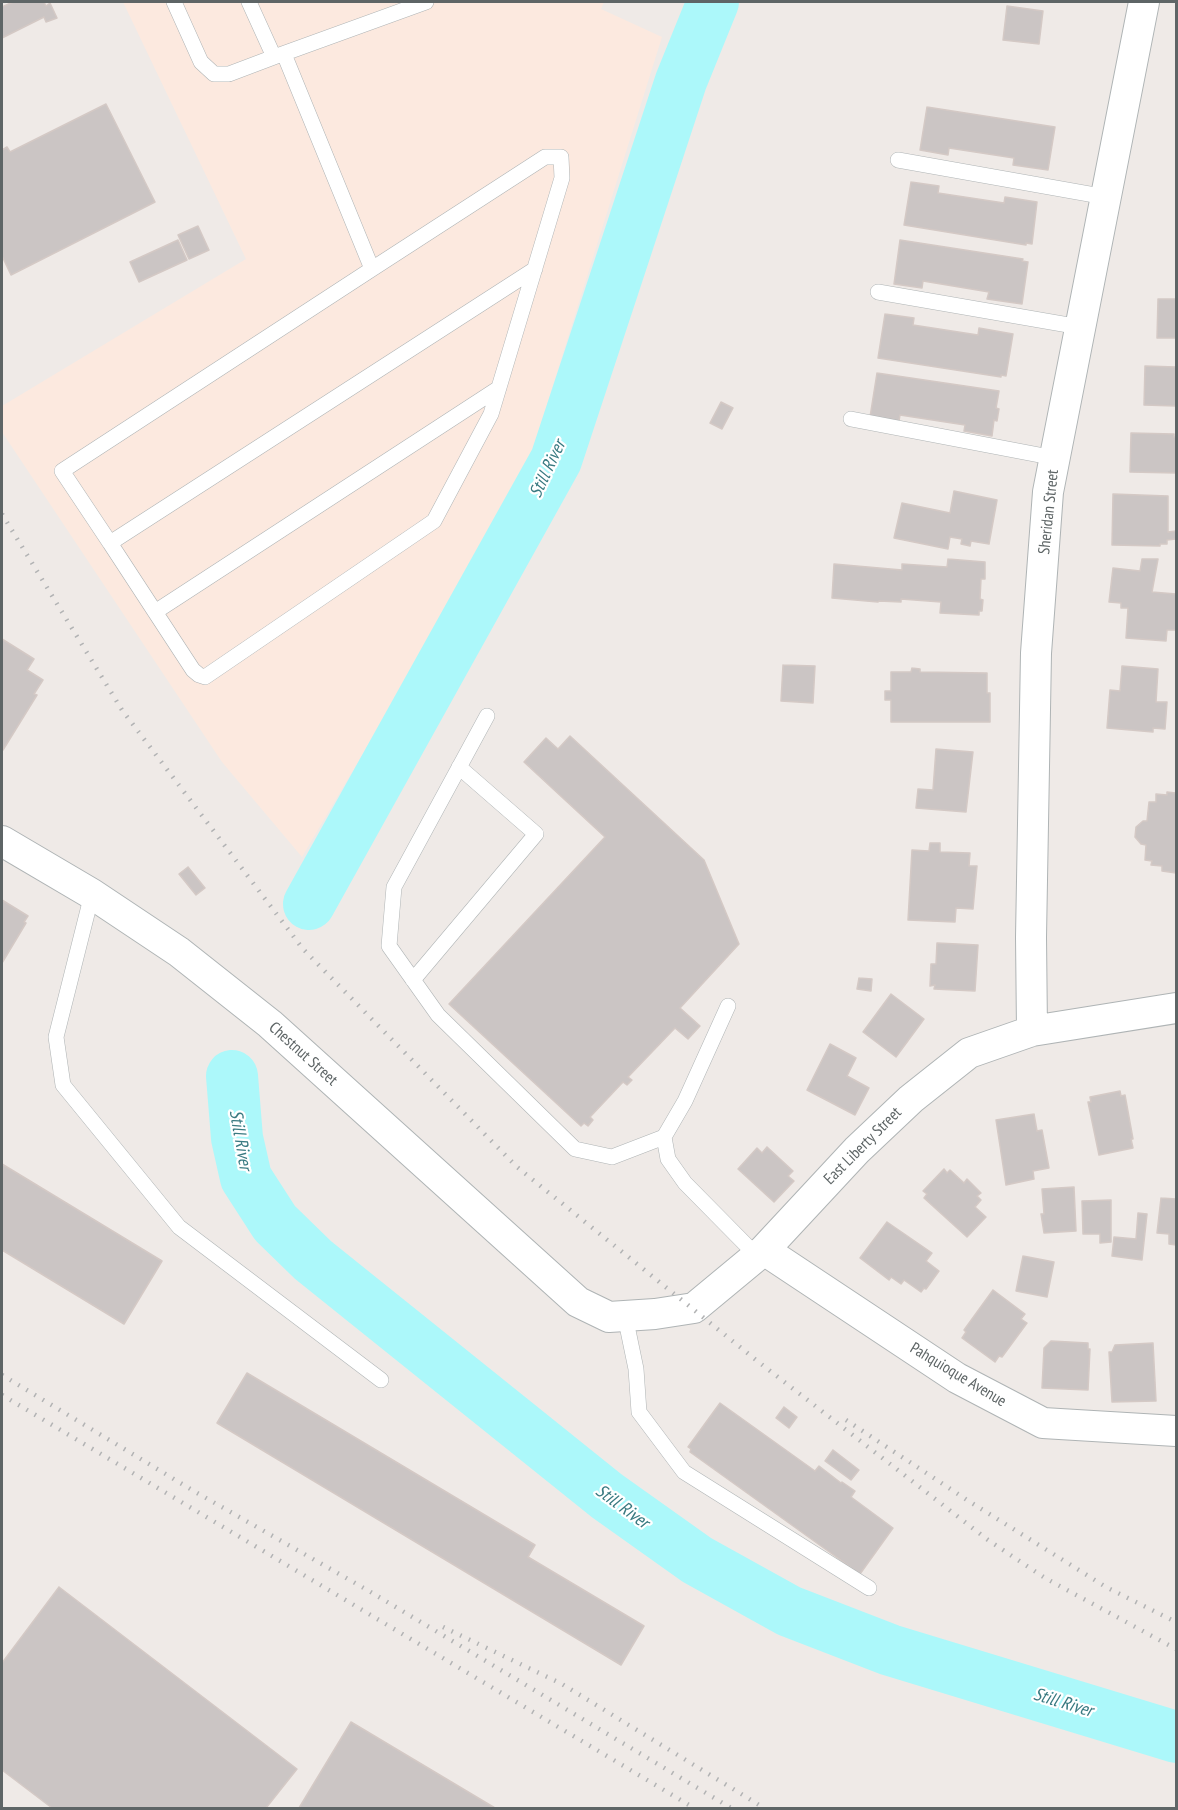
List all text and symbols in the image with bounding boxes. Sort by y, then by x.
water label: Still River [525,437,571,501]
street label: Sheridan Street [1035,469,1063,555]
street label: Chestnut Street [265,1018,341,1090]
street label: East Liberty Street [820,1103,906,1189]
water label: Still River [224,1108,256,1172]
street label: Pahquioque Avenue [906,1339,1010,1411]
water label: Still River [591,1480,653,1534]
water label: Still River [1031,1684,1095,1722]

